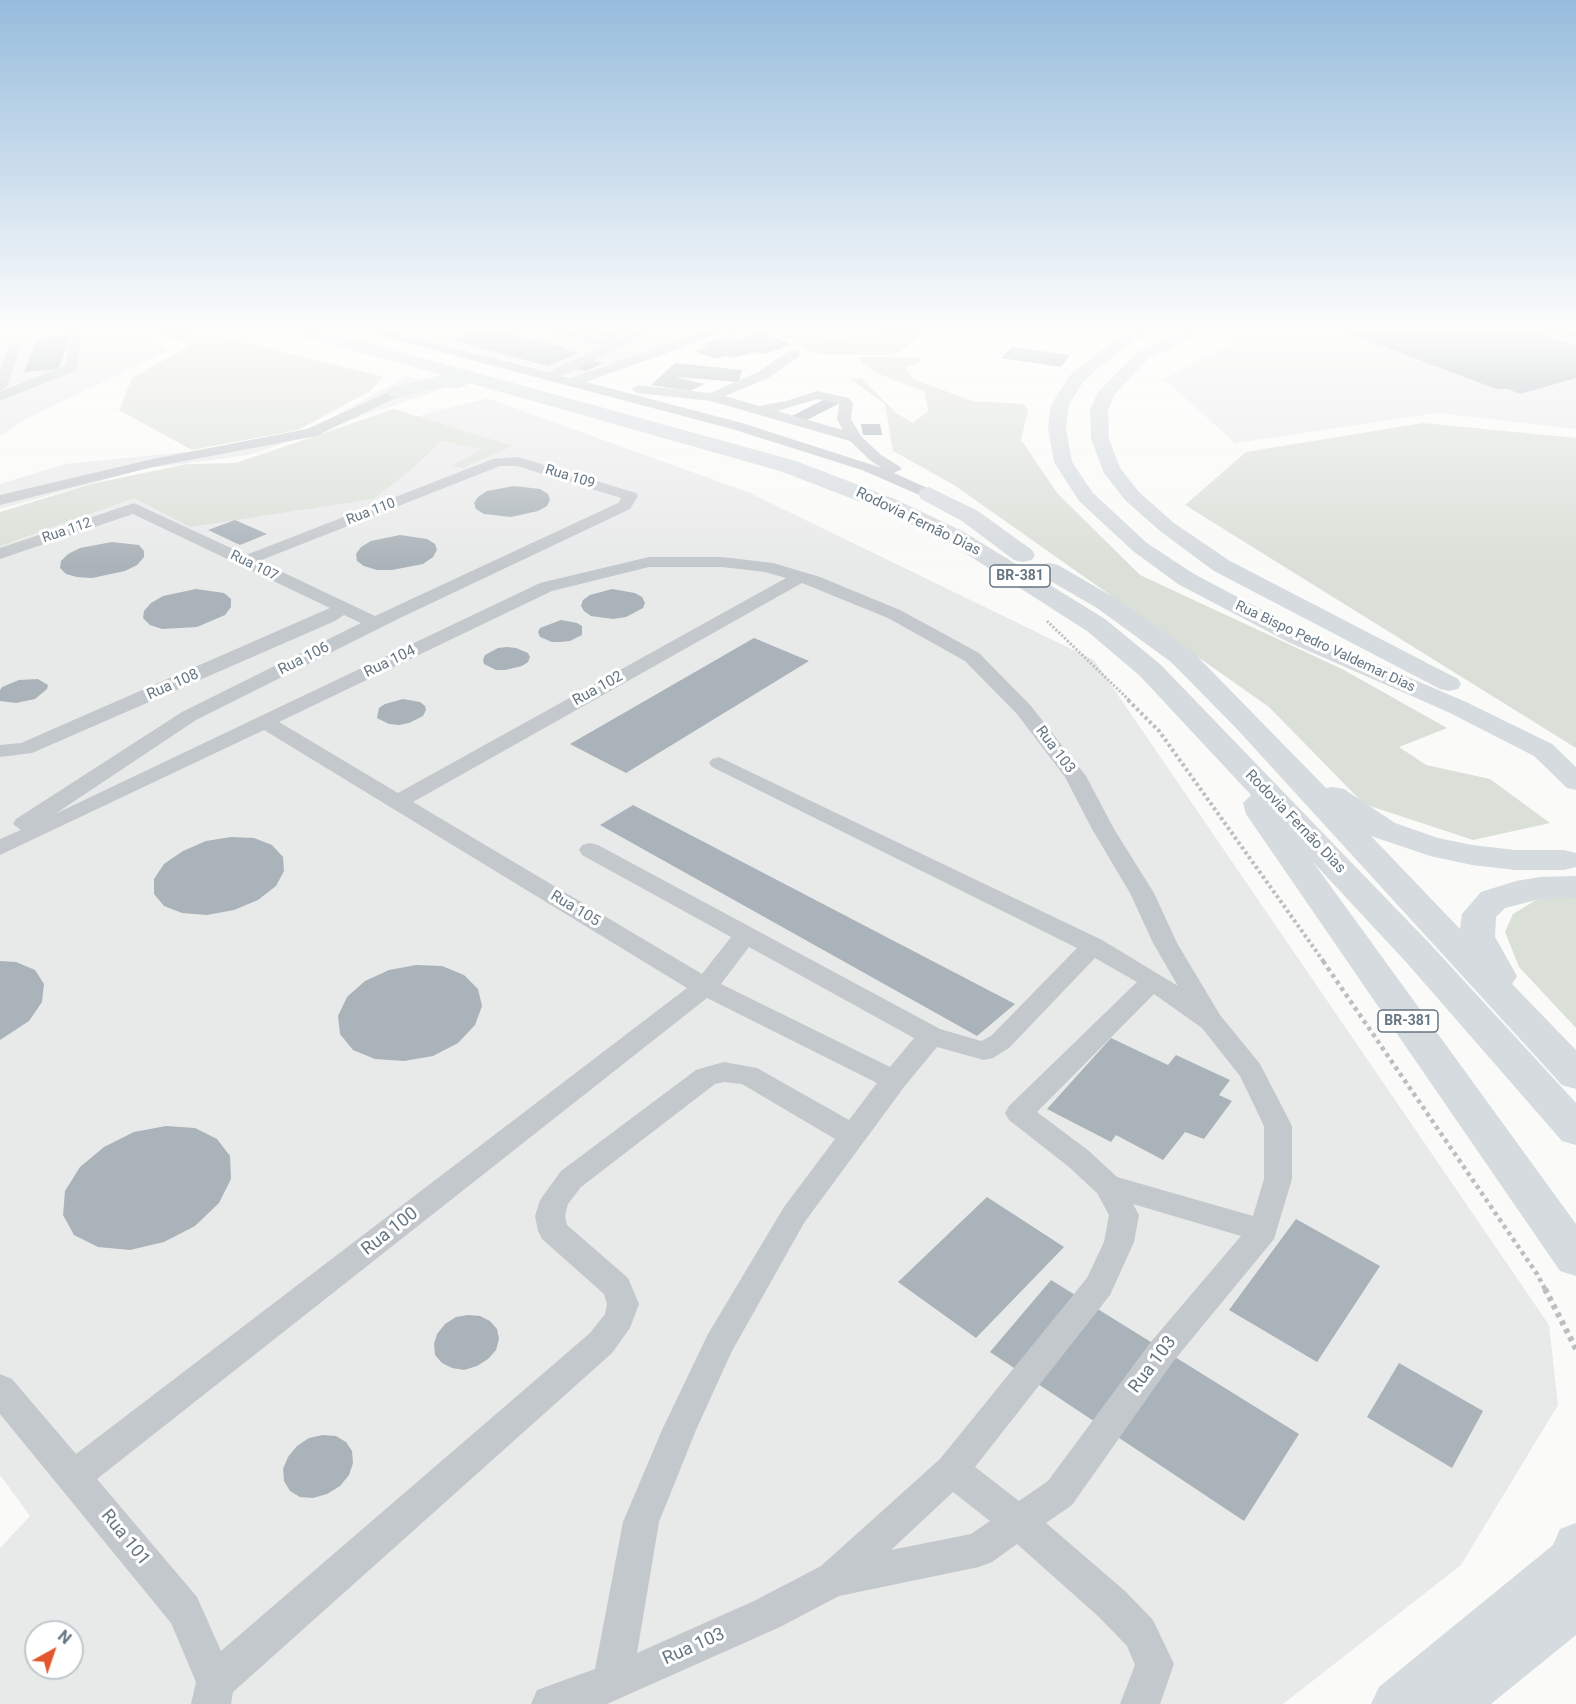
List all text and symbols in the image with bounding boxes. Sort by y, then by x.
street label: Rua 109 [543,462,597,492]
street label: Rodovia Fernão Dias [853,484,983,560]
street label: Rua 110 [344,495,398,529]
street label: Rua 112 [40,515,94,547]
street label: Rua 107 [227,547,281,585]
road number: BR-381 [990,565,1050,587]
street label: Rua Bispo Pedro Valdemar Dias [1232,598,1418,696]
street label: Rua 106 [276,639,332,679]
street label: Rua 104 [361,642,419,682]
street label: Rua 108 [144,666,202,704]
street label: Rua 102 [570,668,626,710]
street label: Rua 103 [1031,723,1079,777]
street label: Rodovia Fernão Dias [1241,767,1349,877]
street label: Rua 105 [547,887,603,931]
road number: BR-381 [1378,1010,1438,1032]
street label: Rua 100 [357,1203,423,1261]
street label: Rua 103 [1125,1332,1181,1398]
street label: Rua 101 [96,1506,154,1570]
north arrow [24,1620,84,1680]
street label: Rua 103 [660,1624,728,1670]
text: N [54,1626,75,1648]

